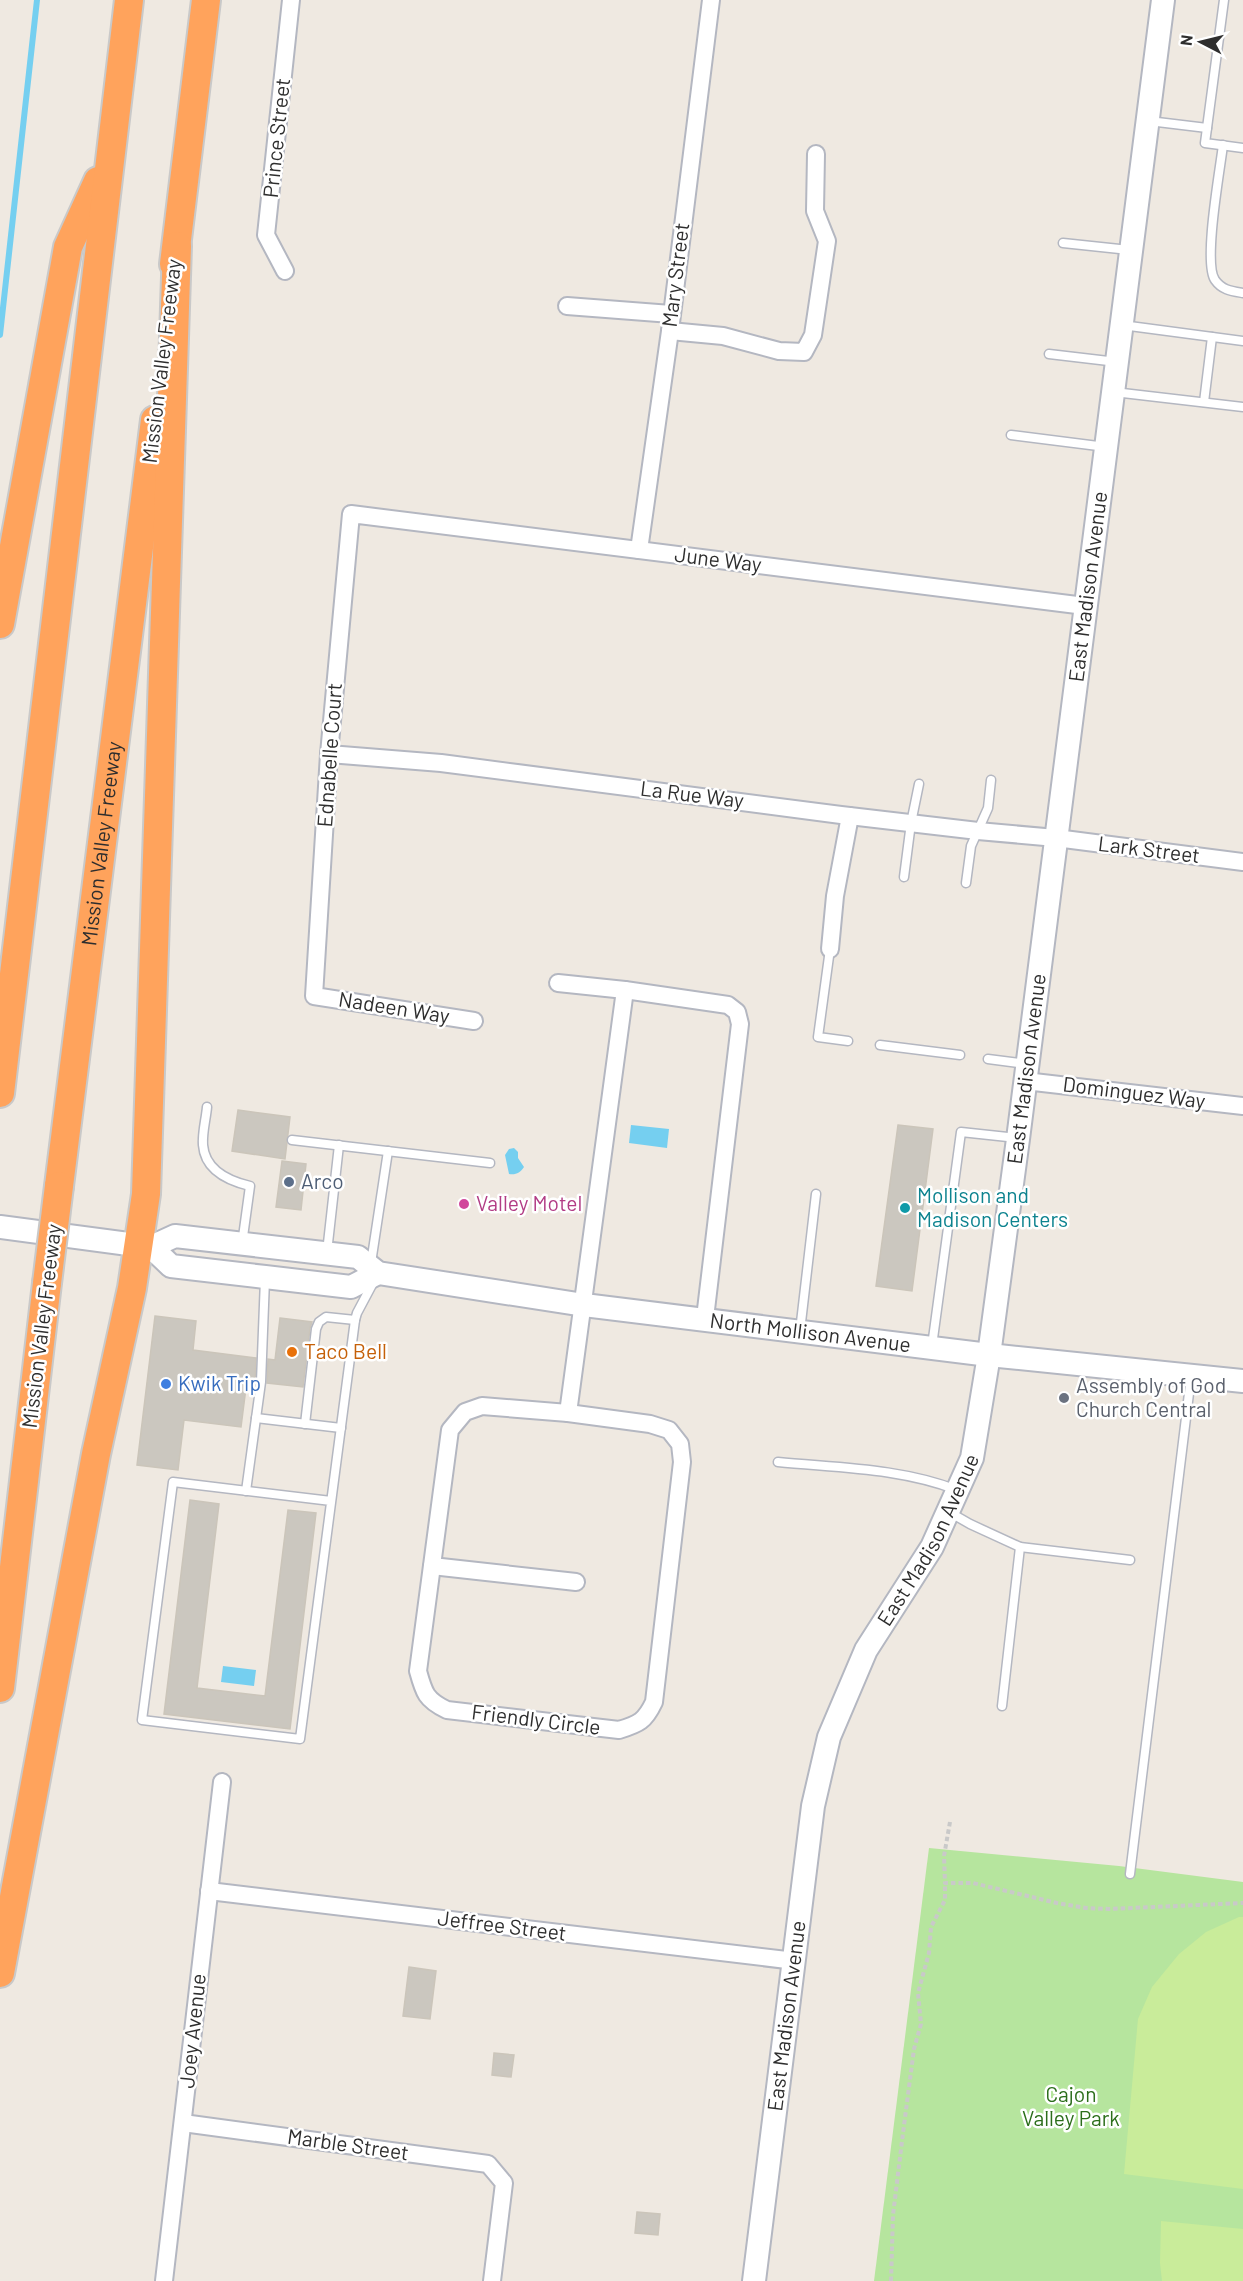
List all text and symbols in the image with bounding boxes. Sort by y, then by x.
north arrow [1171,12,1231,72]
text: N [1176,34,1196,47]
street label: Prince Street [257,77,294,199]
street label: Mary Street [656,221,693,329]
street label: Mission Valley Freeway [136,257,185,464]
street label: East Madison Avenue [1062,490,1111,683]
street label: June Way [673,541,764,576]
street label: Ednabelle Court [311,682,346,828]
street label: Mission Valley Freeway [75,740,126,947]
street label: La Rue Way [639,775,746,812]
street label: Lark Street [1097,830,1202,867]
street label: East Madison Avenue [1001,972,1050,1165]
street label: Nadeen Way [337,985,452,1028]
street label: Dominguez Way [1061,1070,1207,1113]
place label: Arco [301,1168,344,1193]
marker: Arco [282,1175,296,1189]
place label: Mollison and Madison Centers [917,1182,1068,1231]
place label: Valley Motel [476,1190,582,1215]
marker: Valley Motel [457,1197,471,1211]
marker: Mollison and Madison Centers [898,1201,912,1215]
street label: Mission Valley Freeway [16,1222,65,1429]
street label: North Mollison Avenue [709,1307,912,1356]
place label: Taco Bell [304,1338,387,1363]
marker: Taco Bell [285,1345,299,1359]
place label: Kwik Trip [178,1370,261,1395]
place label: Assembly of God Church Central [1076,1372,1226,1421]
marker: Kwik Trip [159,1377,173,1391]
marker: Assembly of God Church Central [1057,1391,1071,1405]
street label: East Madison Avenue [871,1450,983,1630]
street label: Friendly Circle [470,1698,602,1739]
street label: Jeffree Street [436,1904,568,1945]
street label: East Madison Avenue [761,1919,810,2113]
street label: Joey Avenue [173,1972,210,2089]
park label: Cajon Valley Park [1022,2081,1120,2130]
street label: Marble Street [286,2123,411,2164]

